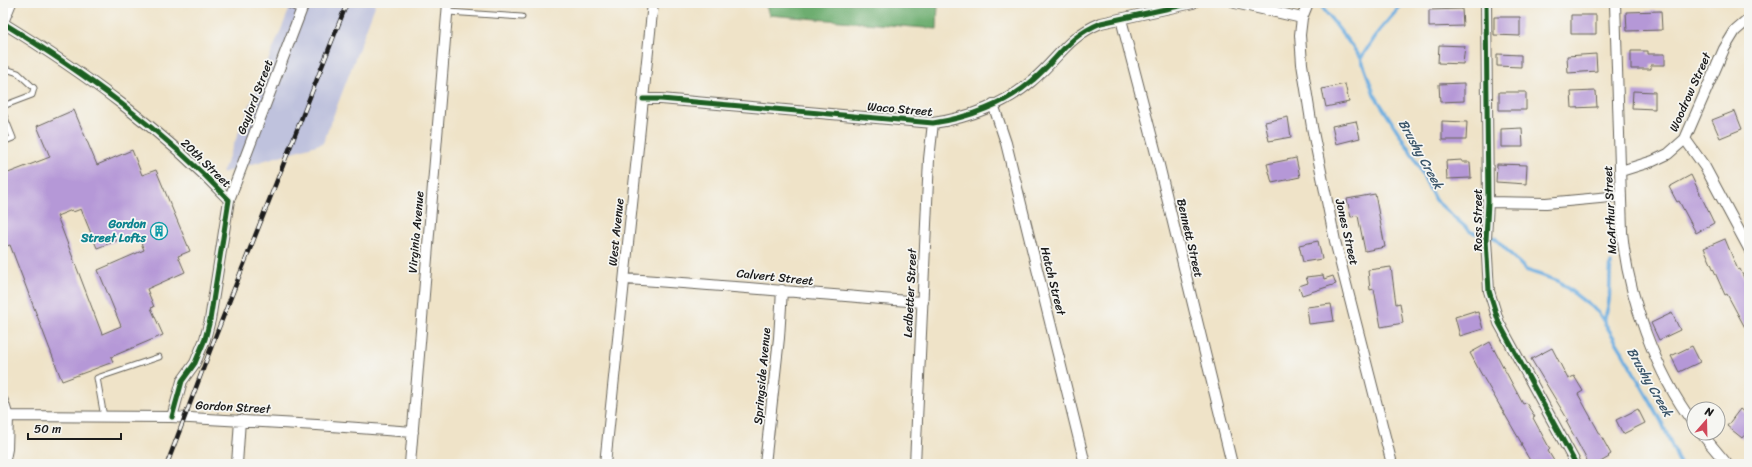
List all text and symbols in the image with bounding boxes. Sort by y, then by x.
street label: Woodrow Street [1663,48,1718,135]
street label: Gaylord Street [231,56,279,138]
street label: Waco Street [866,95,934,123]
water label: Brushy Creek [1392,115,1450,194]
street label: 20th Street [175,133,237,193]
street label: McArthur Street [1597,165,1623,255]
street label: Ross Street [1467,189,1489,251]
street label: Virginia Avenue [401,190,431,274]
street label: Bennett Street [1170,196,1210,280]
street label: Jones Street [1328,196,1365,267]
street label: West Avenue [602,197,630,267]
place label: Gordon Street Lofts [80,213,146,249]
building icon: Gordon Street Lofts [149,221,169,241]
street label: Hatch Street [1034,244,1072,319]
street label: Ledbetter Street [897,247,923,338]
street label: Calvert Street [735,262,815,292]
street label: Springside Avenue [747,326,777,425]
water label: Brushy Creek [1621,343,1680,422]
street label: Gordon Street [195,394,272,420]
north arrow [1686,401,1726,441]
text: N [1701,401,1716,422]
scale bar [28,415,121,441]
text: 50 m [34,418,61,440]

